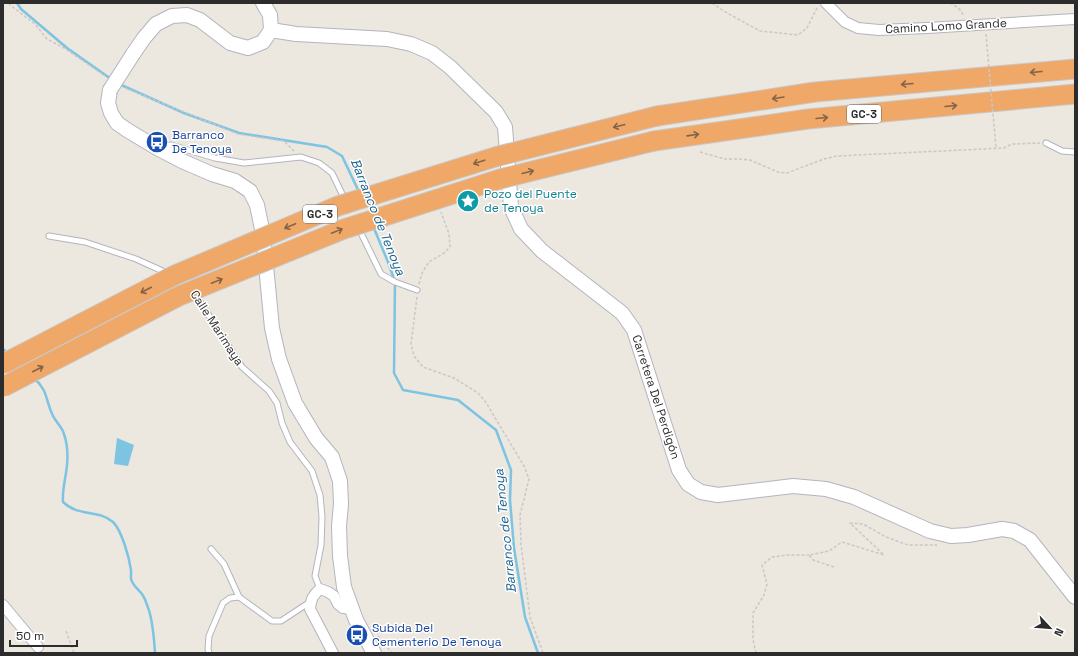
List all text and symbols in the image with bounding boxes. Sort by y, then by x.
street label: Camino Lomo Grande [885,15,1007,37]
one-way arrow [1030,69,1043,76]
one-way arrow [901,80,914,88]
one-way arrow [771,94,784,102]
one-way arrow [944,102,957,109]
road number: GC-3 [847,105,881,123]
one-way arrow [815,114,828,121]
one-way arrow [613,123,626,130]
place label: Barranco De Tenoya [172,127,232,157]
bus stop icon: Barranco De Tenoya [144,129,170,155]
one-way arrow [686,131,699,139]
water label: Barranco de Tenoya [347,156,409,279]
one-way arrow [474,158,486,166]
one-way arrow [521,167,534,175]
place label: Pozo del Puente de Tenoya [484,186,577,216]
place icon: Pozo del Puente de Tenoya [455,188,481,214]
road number: GC-3 [303,205,337,223]
one-way arrow [285,223,297,231]
one-way arrow [331,227,343,234]
one-way arrow [211,277,223,284]
one-way arrow [140,287,152,294]
street label: Calle Marimaya [187,287,247,369]
street label: Carretera Del Perdigón [628,333,684,461]
one-way arrow [31,365,43,372]
water label: Barranco de Tenoya [490,468,520,594]
north arrow [1030,608,1070,648]
place label: Subida Del Cementerio De Tenoya [372,620,502,650]
scale bar [10,622,77,648]
bus stop icon: Subida Del Cementerio De Tenoya [344,622,370,648]
text: N [1051,626,1067,639]
text: 50 m [16,628,44,644]

